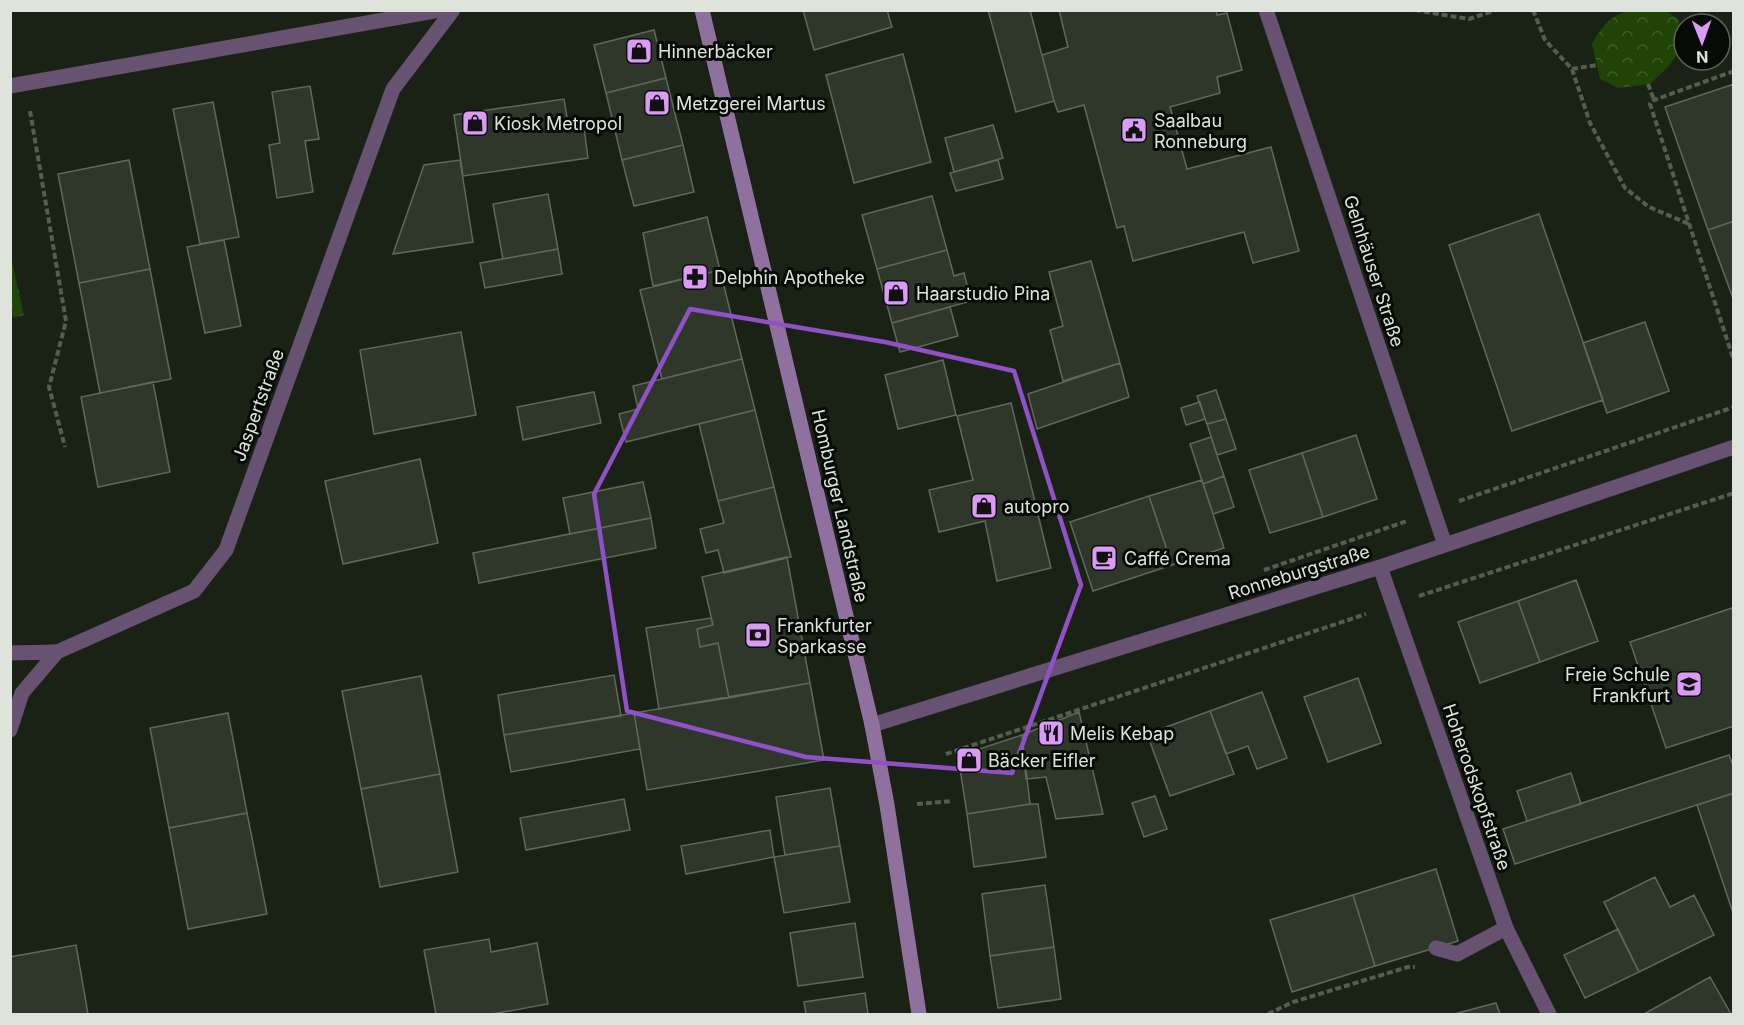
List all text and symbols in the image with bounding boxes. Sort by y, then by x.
north arrow [1672,12,1732,72]
shop icon: Hinnerbäcker [624,36,654,66]
place label: Hinnerbäcker [658,41,773,62]
text: N [1696,47,1709,67]
shop icon: Metzgerei Martus [642,88,672,118]
place label: Metzgerei Martus [676,93,826,114]
shop icon: Kiosk Metropol [460,108,490,138]
place label: Saalbau Ronneburg [1154,110,1247,152]
place label: Kiosk Metropol [494,113,622,134]
public building icon: Saalbau Ronneburg [1119,115,1149,145]
street label: Gelnhäuser Straße [1340,193,1408,349]
pharmacy icon: Delphin Apotheke [680,262,710,292]
place label: Delphin Apotheke [714,267,865,288]
shop icon: Haarstudio Pina [881,278,911,308]
place label: Haarstudio Pina [916,283,1050,304]
street label: Jaspertstraße [228,346,288,464]
street label: Homburger Landstraße [808,408,872,604]
shop icon: autopro [969,491,999,521]
place label: autopro [1004,496,1070,517]
street label: Ronneburgstraße [1226,540,1372,604]
cafe icon: Caffé Crema [1089,543,1119,573]
place label: Caffé Crema [1124,548,1231,569]
place label: Frankfurter Sparkasse [777,615,872,657]
bank icon: Frankfurter Sparkasse [743,620,773,650]
place label: Freie Schule Frankfurt [1565,664,1670,706]
school or university icon: Freie Schule Frankfurt [1674,669,1704,699]
street label: Hoherodskopfstraße [1439,701,1515,873]
restaurant icon: Melis Kebap [1036,718,1066,748]
place label: Melis Kebap [1070,723,1174,744]
shop icon: Bäcker Eifler [954,745,984,775]
place label: Bäcker Eifler [988,750,1096,771]

